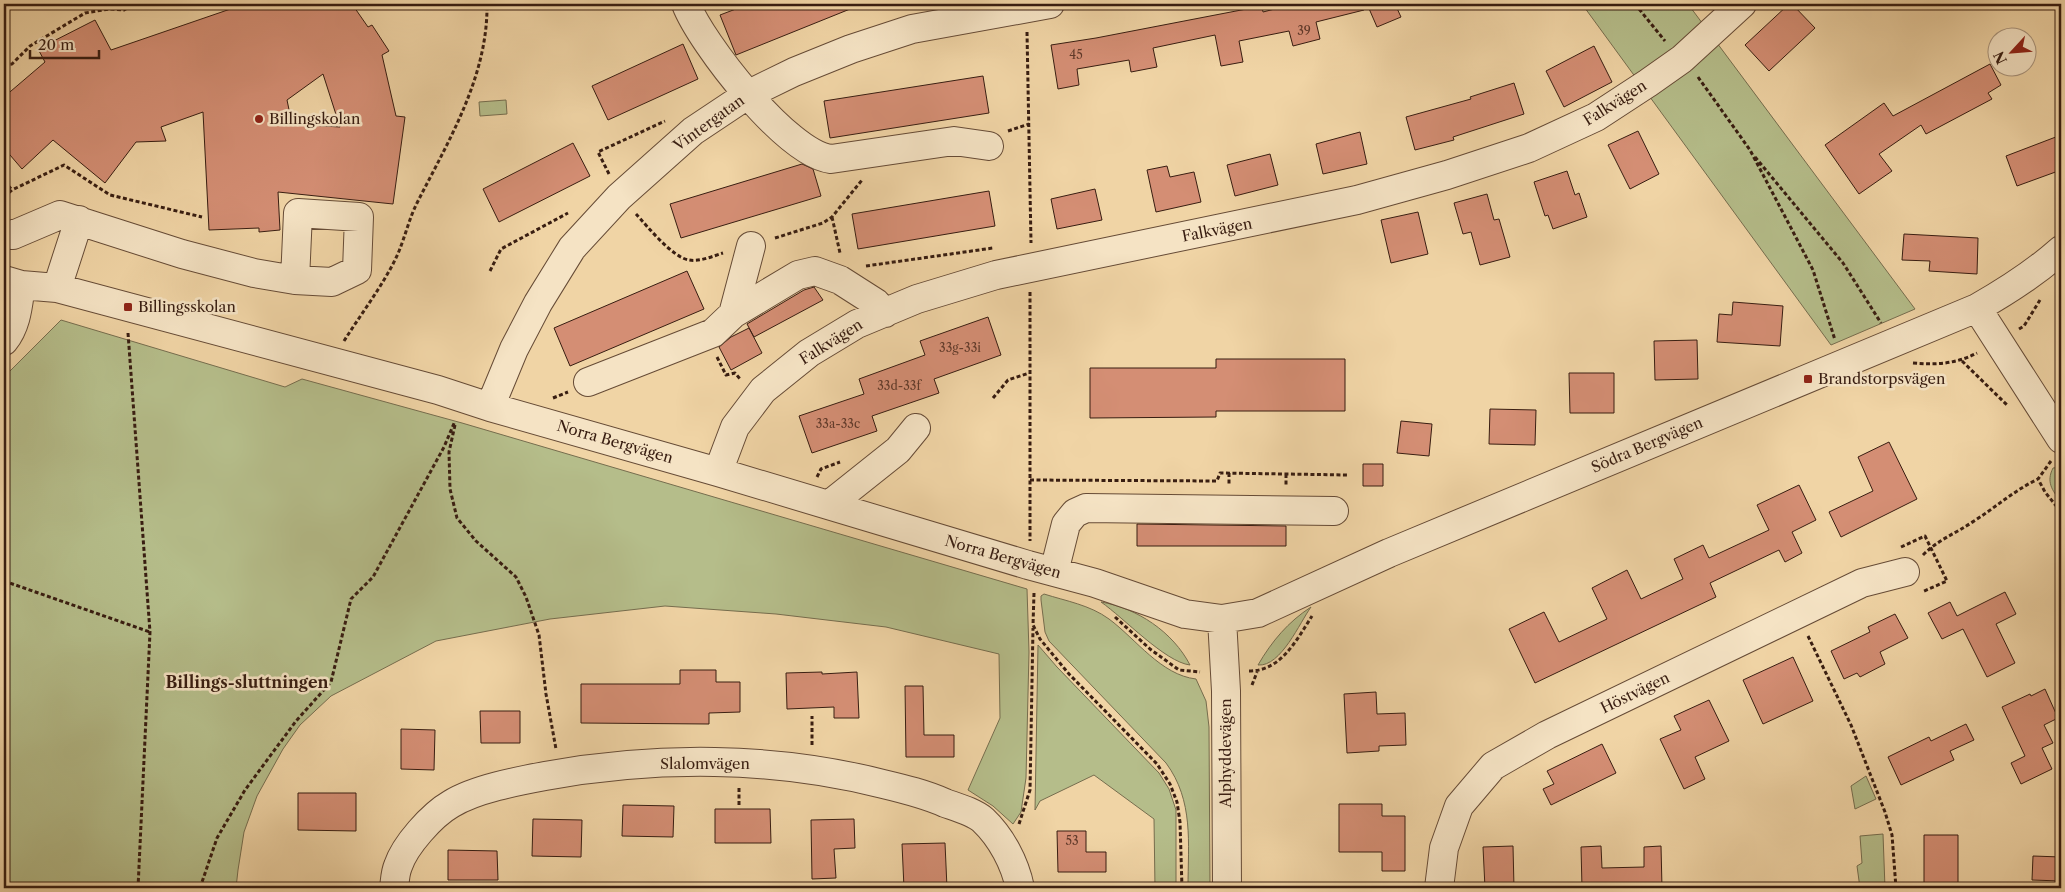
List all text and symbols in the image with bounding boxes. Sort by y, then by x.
house number: 39 [1297,23,1311,38]
scale bar [30,28,99,60]
north arrow [1988,28,2038,78]
text: 20 m [38,35,74,54]
house number: 45 [1069,47,1083,62]
text: N [1990,48,2011,67]
street label: Falkvägen [1580,75,1650,129]
street label: Vintergatan [669,90,748,155]
place label: Billingskolan [269,109,361,128]
marker: Billingskolan [253,113,265,125]
street label: Falkvägen [1180,213,1254,246]
place label: Billingsskolan [138,297,236,316]
marker: Billingsskolan [122,301,134,313]
street label: Falkvägen [796,314,866,368]
house number: 33g-33i [939,340,981,355]
place label: Brandstorpsvägen [1818,369,1946,388]
marker: Brandstorpsvägen [1802,373,1814,385]
house number: 33d-33f [877,378,922,393]
street label: Södra Bergvägen [1588,412,1706,477]
street label: Norra Bergvägen [555,416,676,467]
house number: 33a-33c [816,416,860,431]
street label: Norra Bergvägen [943,531,1064,582]
street label: Höstvägen [1597,667,1673,717]
district label: Billings-sluttningen [165,672,329,692]
street label: Alphyddevägen [1216,698,1235,809]
street label: Slalomvägen [660,754,751,773]
house number: 53 [1065,833,1079,848]

